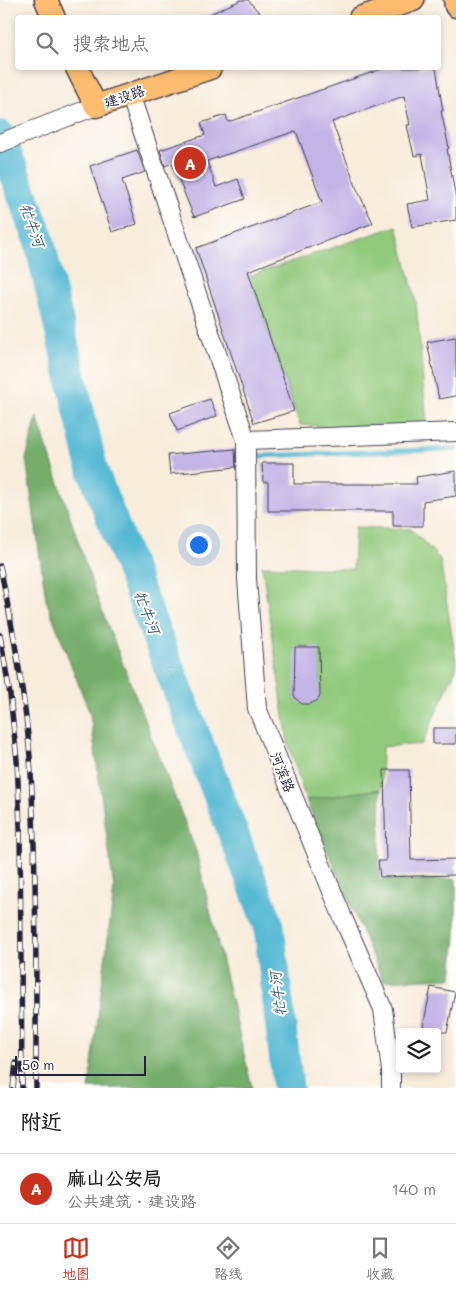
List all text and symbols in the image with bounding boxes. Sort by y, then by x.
search box [15,15,441,70]
icon: search [33,29,61,57]
text: 搜索地点 [73,30,149,55]
street label: 建设路 [101,80,147,112]
pin: A [174,144,206,182]
water label: 牤牛河 [16,200,51,252]
your location [186,532,212,558]
water label: 牤牛河 [131,587,166,639]
street label: 河滨路 [266,749,300,795]
water label: 牤牛河 [264,967,290,1018]
map controls [396,1028,441,1073]
button: layers [396,1028,441,1073]
scale bar [15,1053,146,1076]
text: 50 m [22,1055,54,1074]
text: 附近 [20,1107,62,1134]
text: 麻山公安局 [67,1165,162,1190]
text: A [30,1178,42,1199]
text: 140 m [392,1178,436,1199]
text: 公共建筑 · 建设路 [67,1190,196,1211]
tab: 地图 [62,1234,90,1283]
tab: 路线 [214,1234,242,1283]
tab: 收藏 [366,1234,394,1283]

